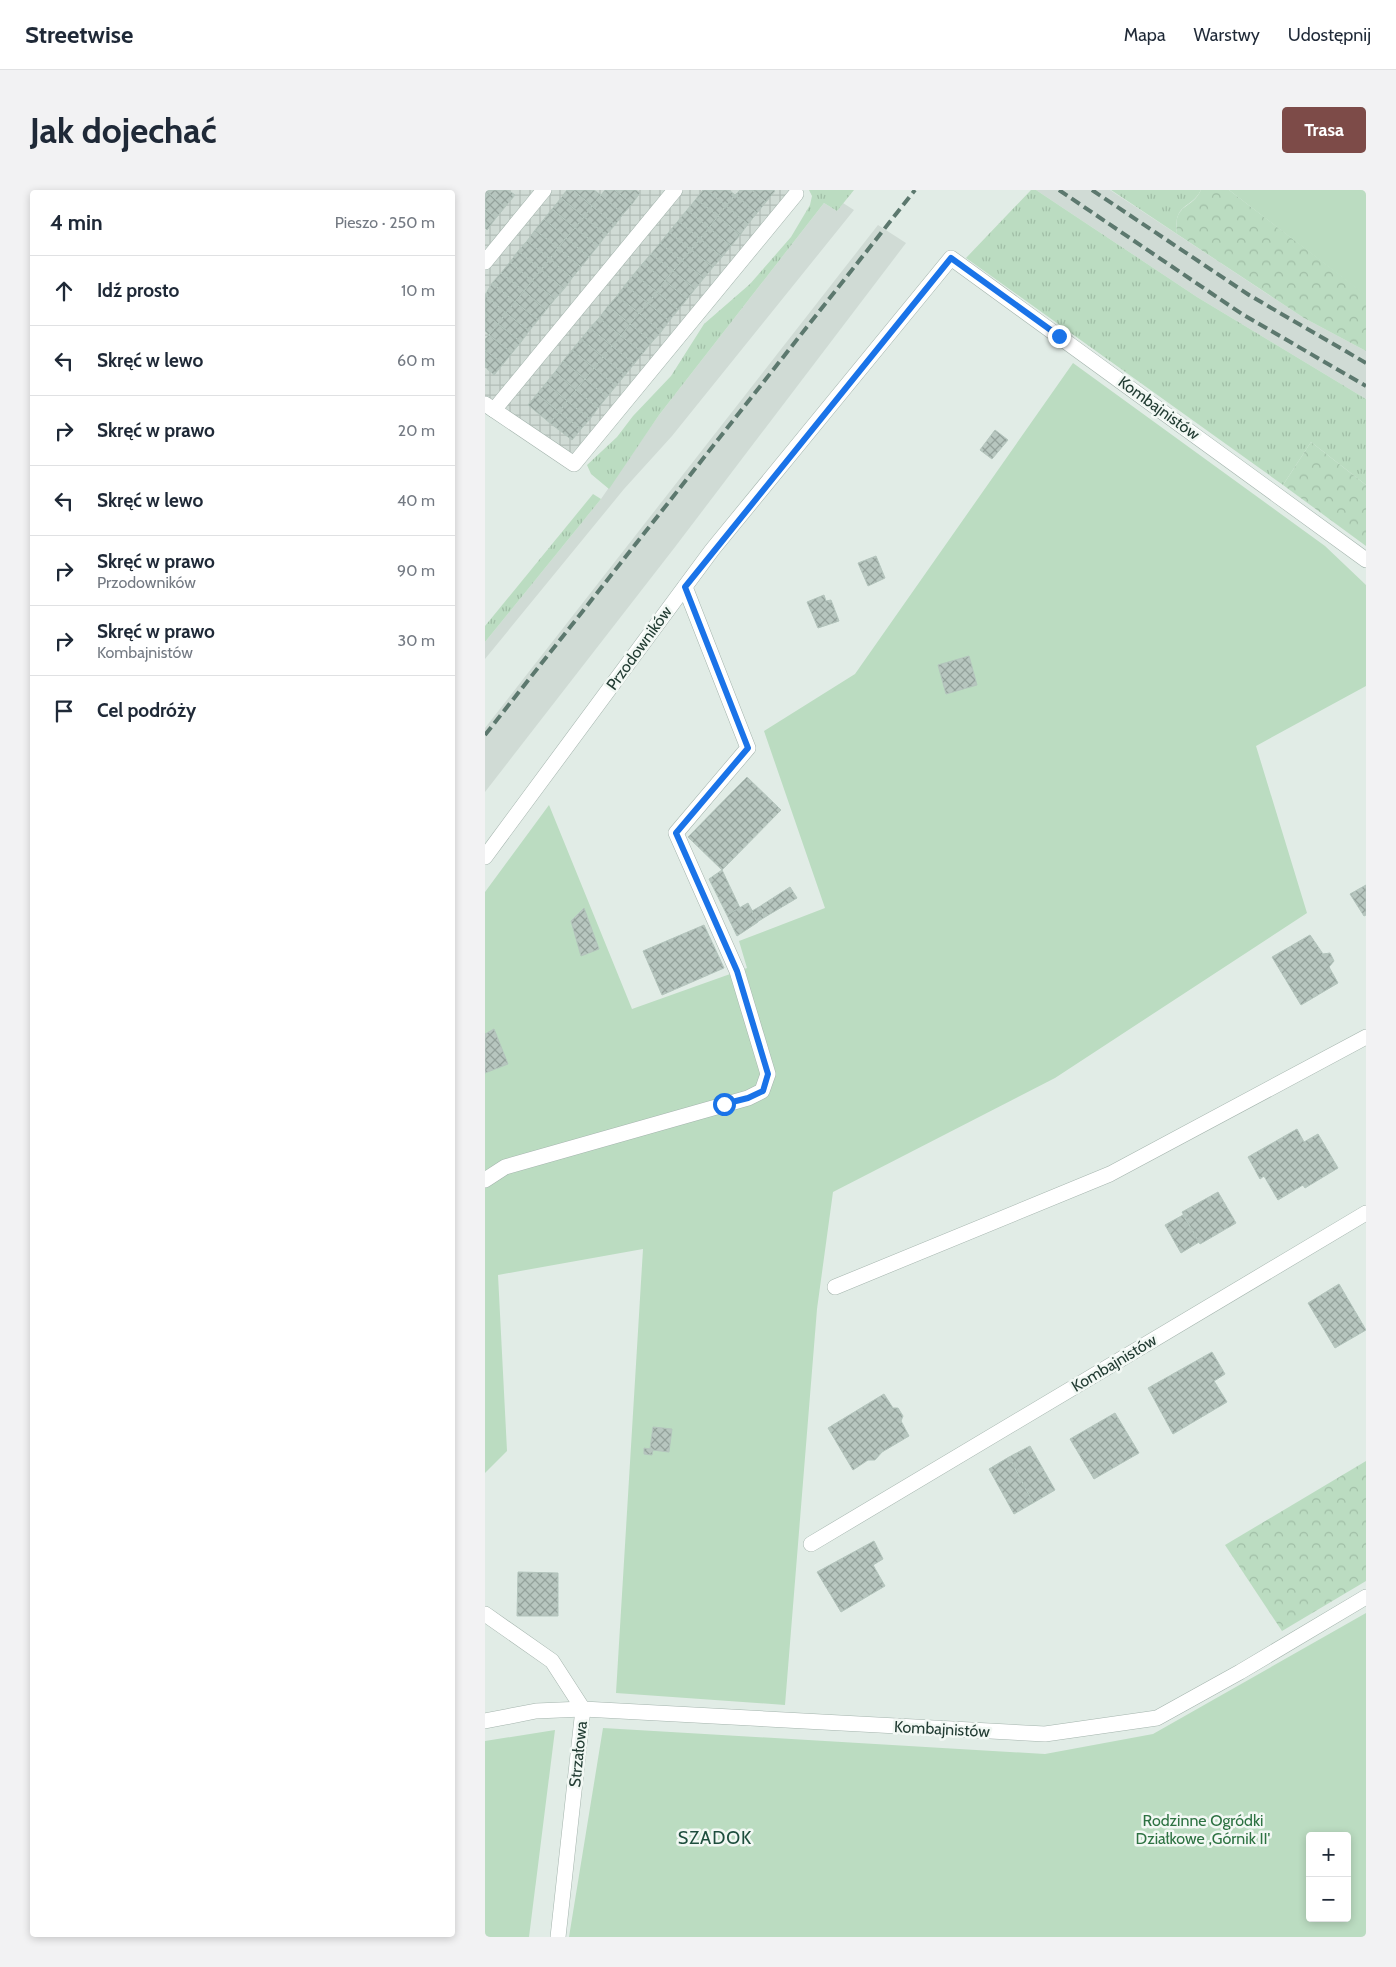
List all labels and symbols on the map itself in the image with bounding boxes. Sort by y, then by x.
route end [1048,325,1071,348]
street label: Kombajnistów [1115,372,1204,444]
street label: Przodowników [602,602,676,694]
route start [713,1093,736,1116]
street label: Kombajnistów [1068,1330,1160,1396]
street label: Kombajnistów [894,1717,991,1741]
street label: Strzałowa [565,1720,591,1788]
park label: Rodzinne Ogródki Działkowe ,Górnik II' [1136,1811,1271,1848]
district label: SZADOK [678,1827,752,1849]

